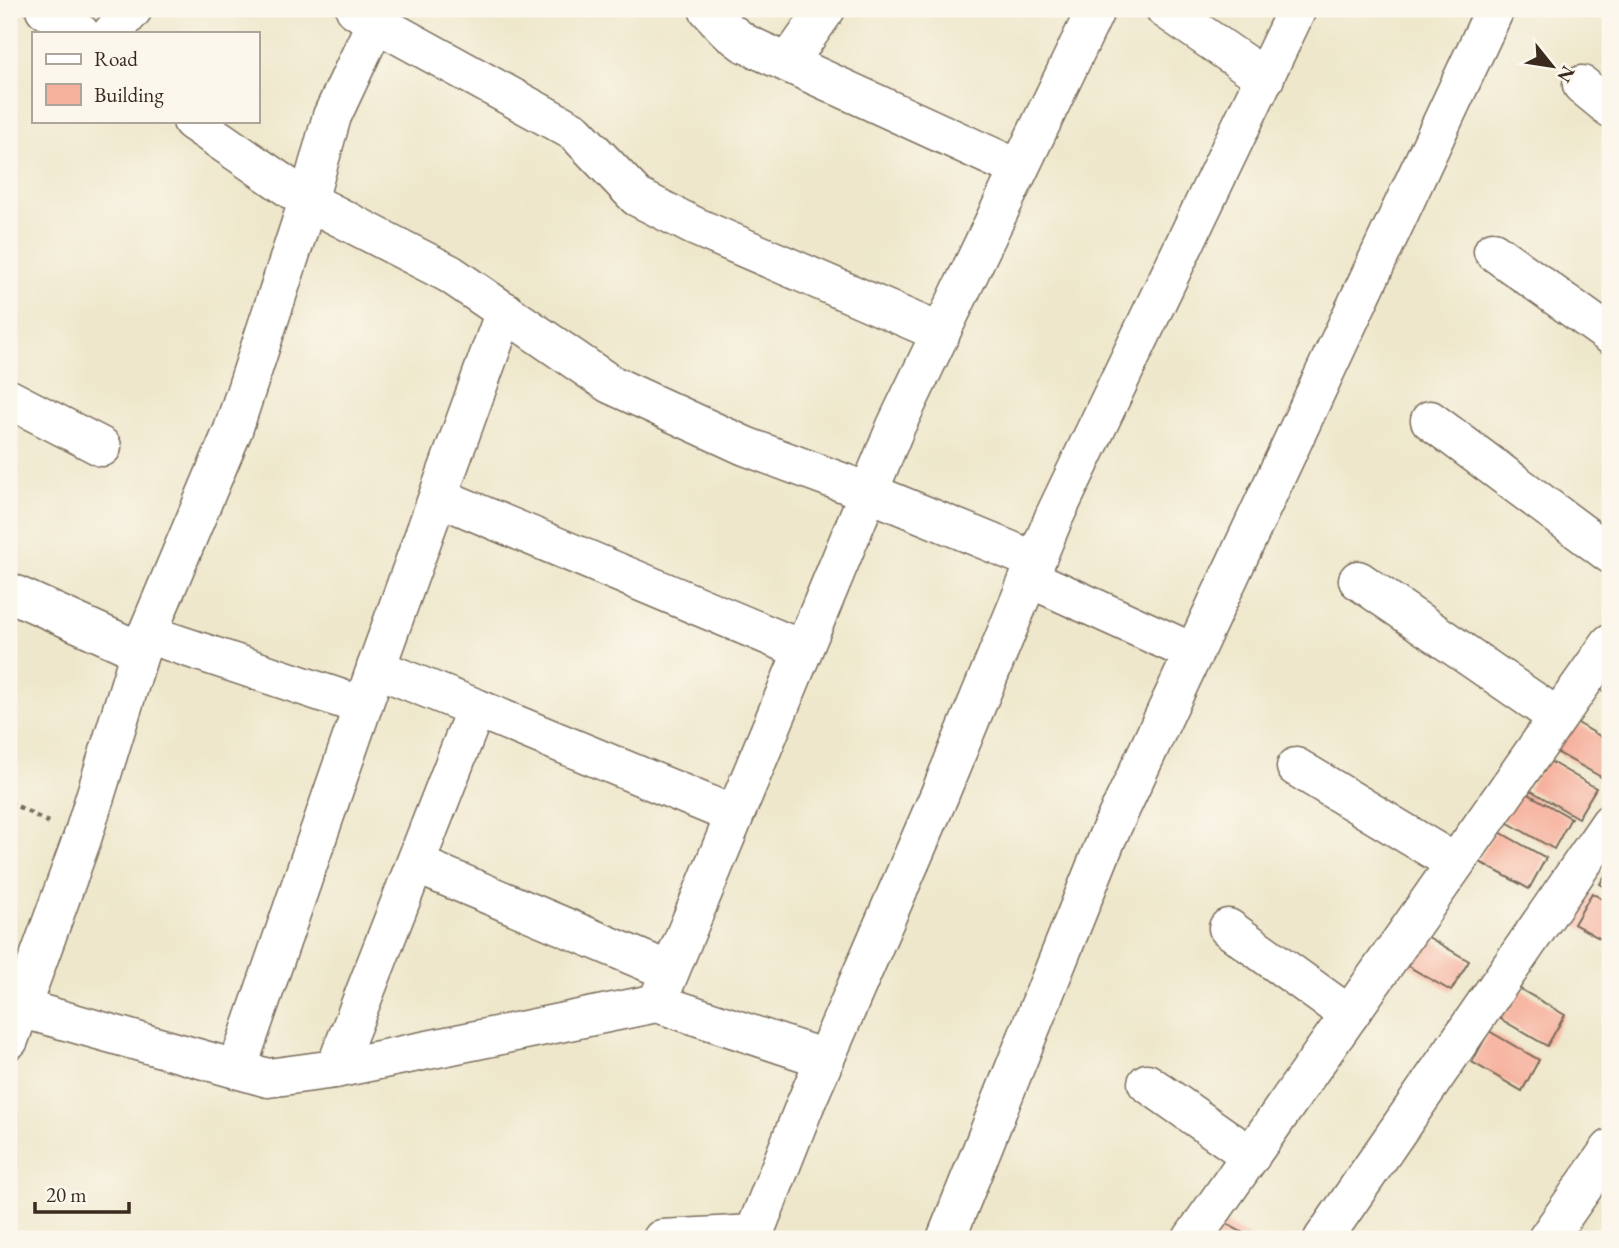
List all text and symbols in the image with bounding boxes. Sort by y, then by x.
legend [32,32,259,122]
north arrow [1518,32,1588,102]
text: Road [94,45,138,72]
text: N [1551,61,1581,88]
text: Building [94,81,164,108]
scale bar [35,1171,130,1215]
text: 20 m [46,1181,87,1208]

